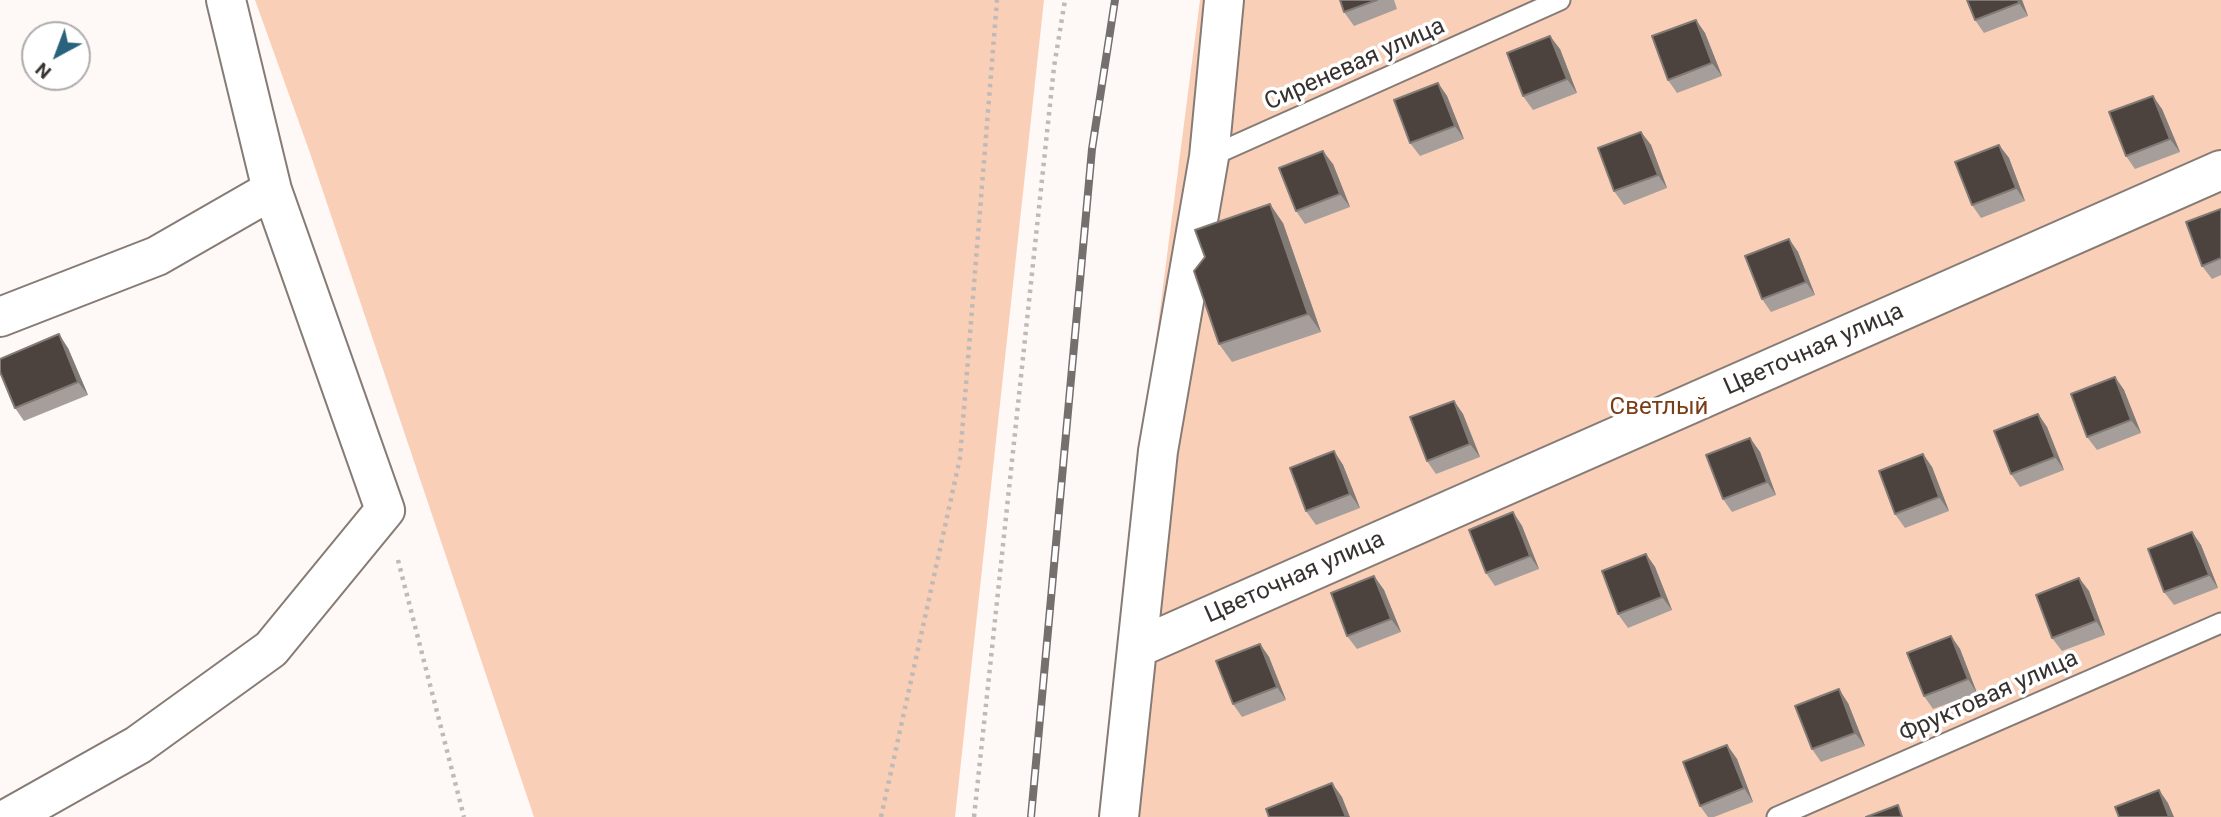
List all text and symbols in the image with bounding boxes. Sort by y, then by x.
street label: Сиреневая улица [1261,12,1449,118]
north arrow [21,21,91,91]
text: N [31,58,56,84]
street label: Цветочная улица [1720,297,1908,403]
park label: Светлый [1610,394,1708,422]
street label: Цветочная улица [1201,525,1389,631]
street label: Фруктовая улица [1895,645,2083,749]

